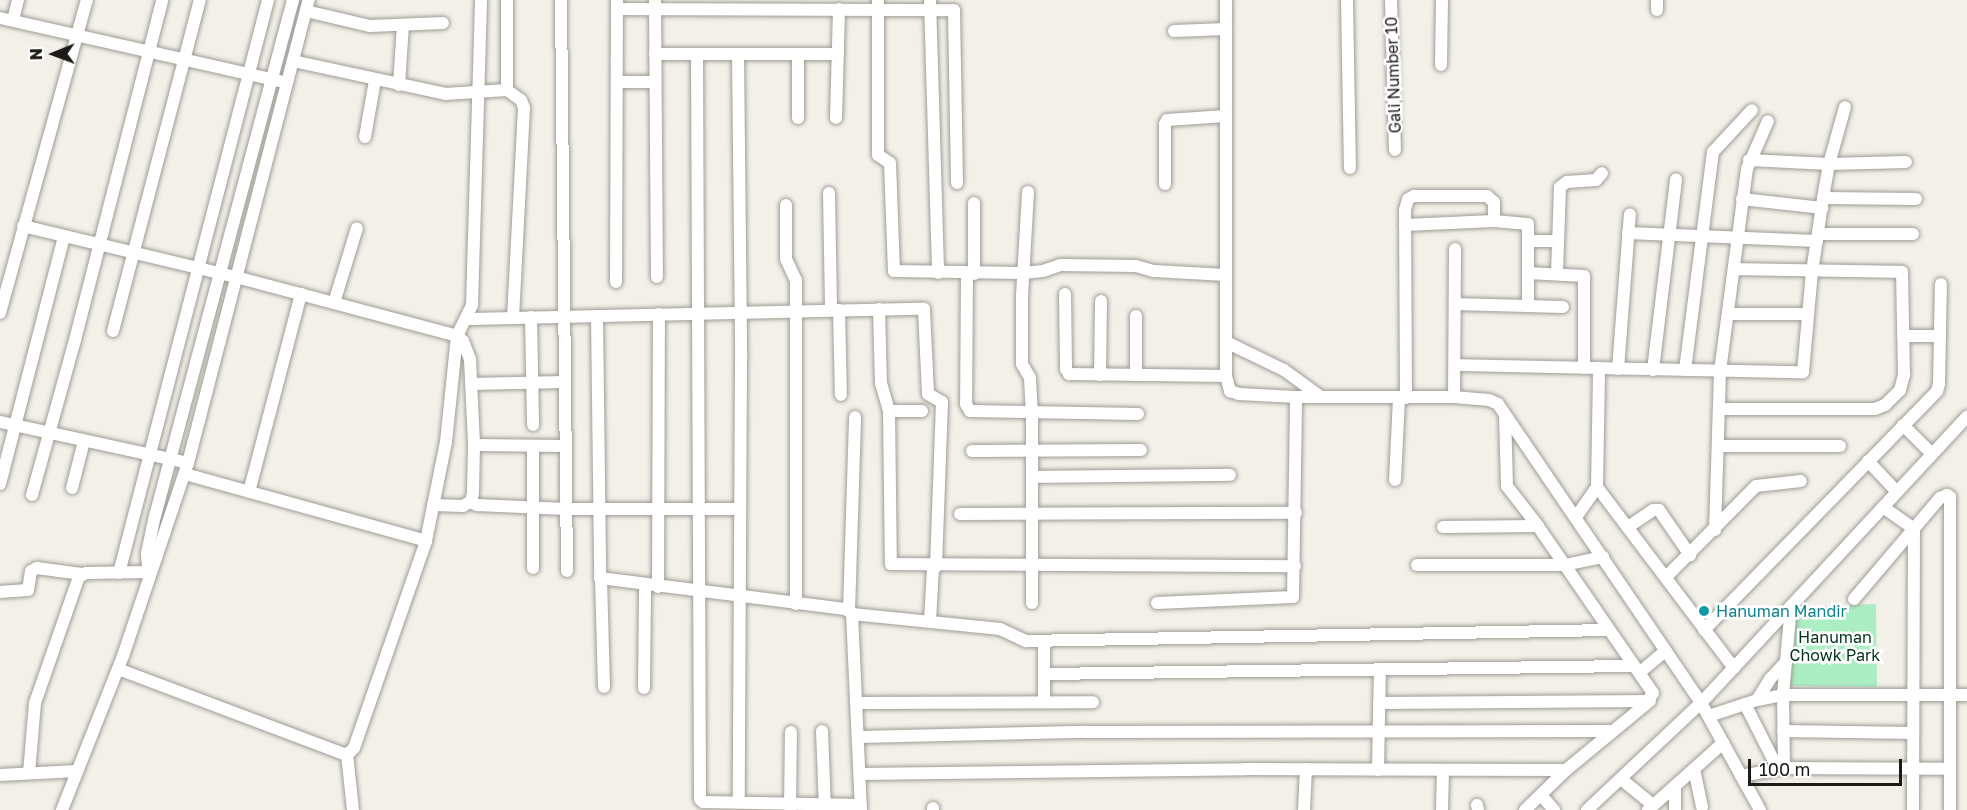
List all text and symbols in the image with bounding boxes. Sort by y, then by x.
street label: Gali Number 10 [1381,16,1405,134]
north arrow [24,24,84,84]
text: N [26,48,46,61]
place label: Hanuman Mandir [1716,601,1847,621]
marker: Hanuman Mandir [1697,604,1711,618]
park label: Hanuman Chowk Park [1790,627,1880,665]
scale bar [1751,747,1906,785]
text: 100 m [1759,758,1810,780]

